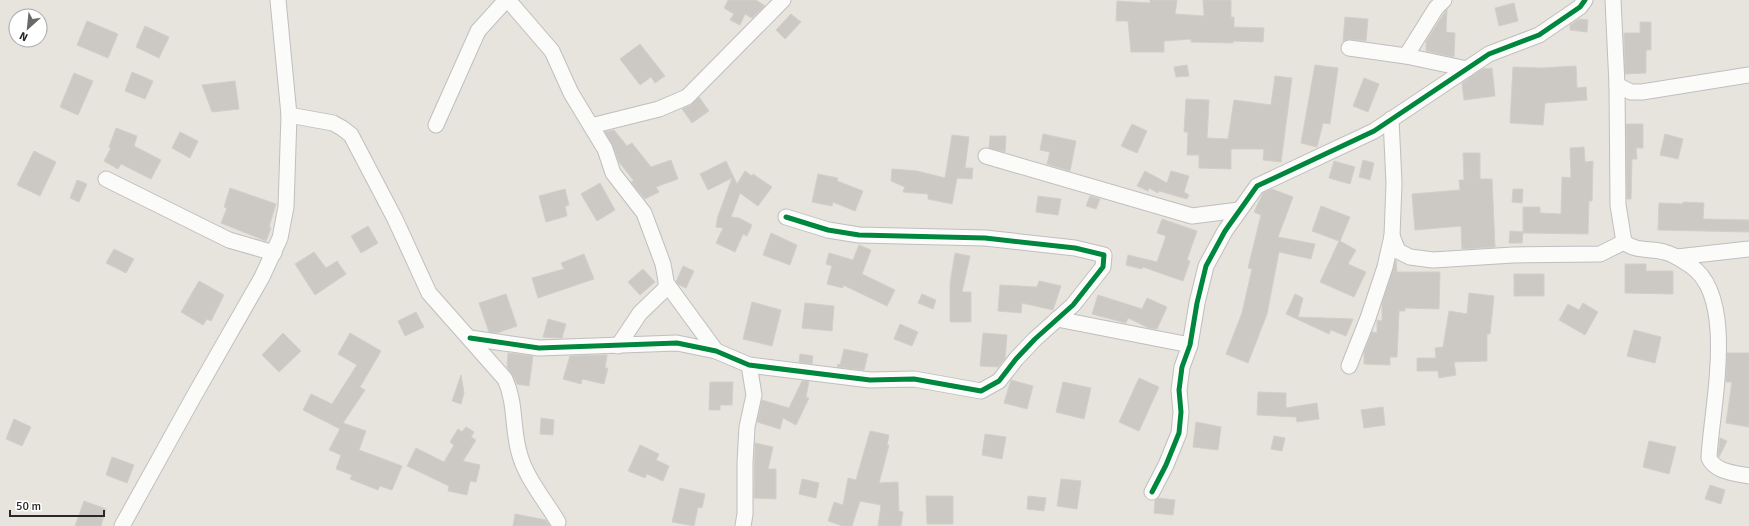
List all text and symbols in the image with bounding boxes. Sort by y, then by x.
north arrow [8,8,48,48]
text: N [17,29,30,44]
scale bar [10,492,104,518]
text: 50 m [16,499,41,514]

